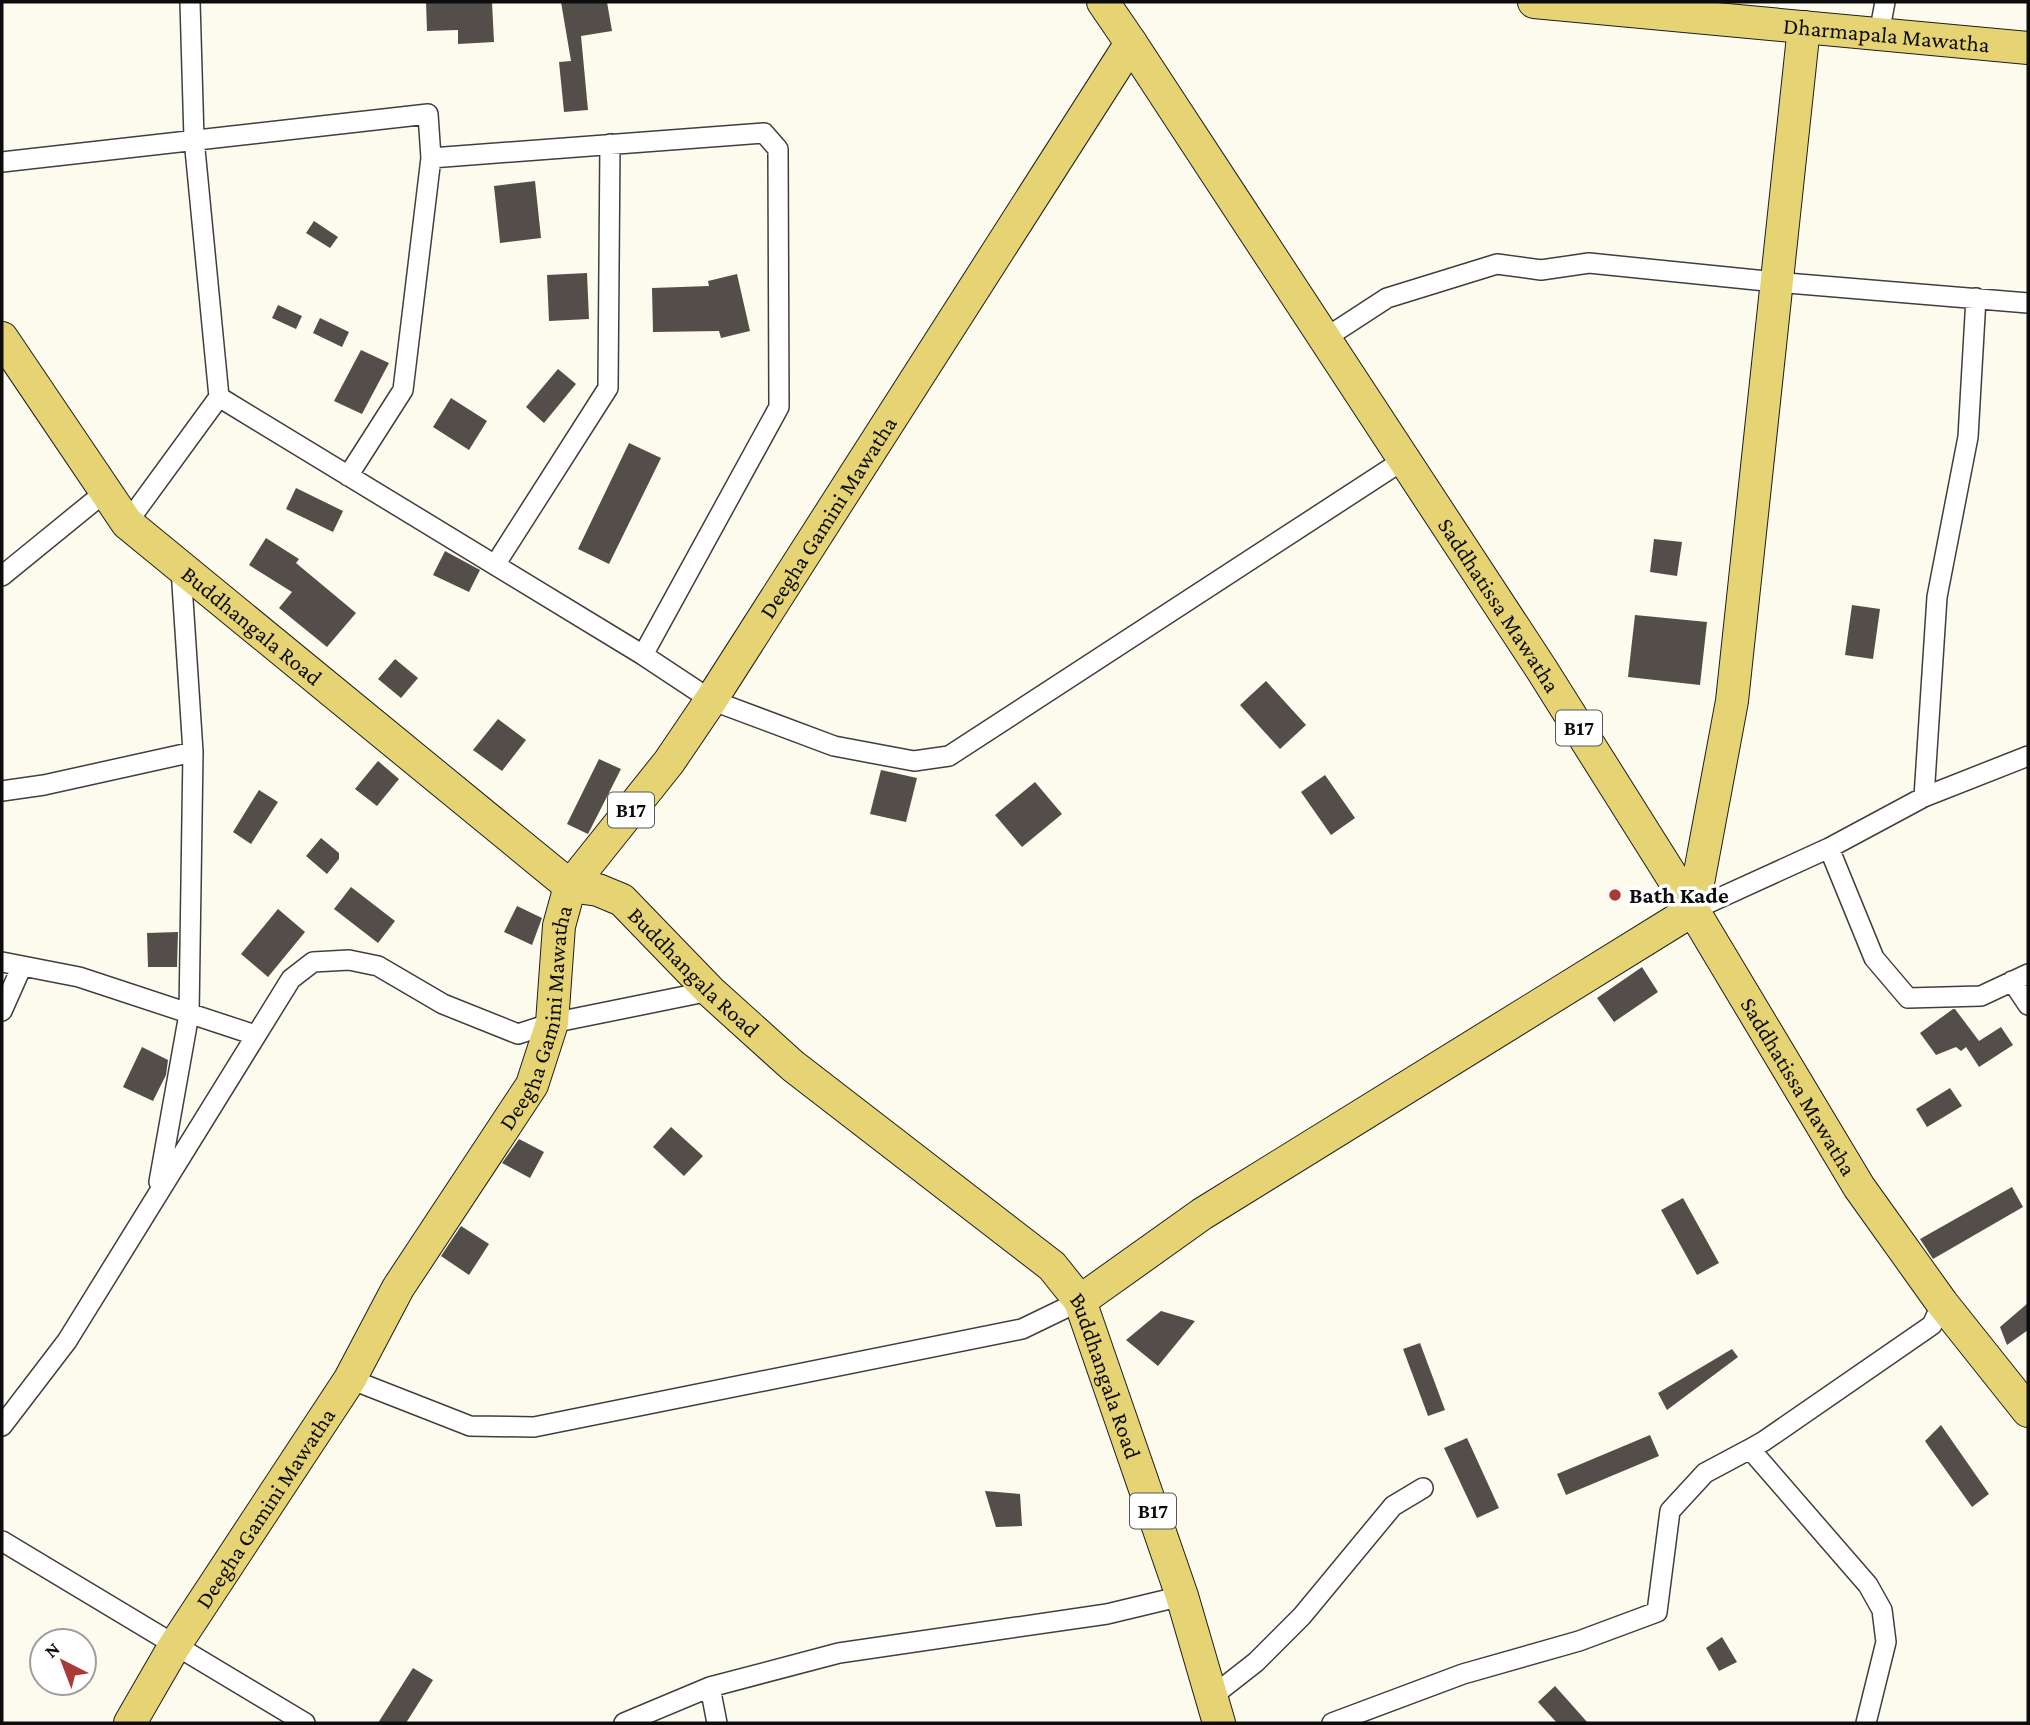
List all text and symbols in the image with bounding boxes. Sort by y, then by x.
street label: Dharmapala Mawatha [1782,12,1991,57]
street label: Deegha Gamini Mawatha [754,411,902,623]
street label: Saddhatissa Mawatha [1433,513,1566,697]
street label: Buddhangala Road [177,560,328,691]
road number: B17 [1556,710,1602,746]
road number: B17 [608,792,654,828]
place label: Bath Kade [1629,882,1729,908]
marker: Bath Kade [1607,887,1623,903]
street label: Deegha Gamini Mawatha [493,902,577,1134]
street label: Buddhangala Road [623,902,765,1042]
street label: Saddhatissa Mawatha [1735,993,1862,1181]
street label: Buddhangala Road [1065,1287,1147,1462]
street label: Deegha Gamini Mawatha [190,1403,341,1613]
road number: B17 [1130,1494,1176,1528]
north arrow [28,1627,98,1697]
text: N [40,1638,64,1662]

